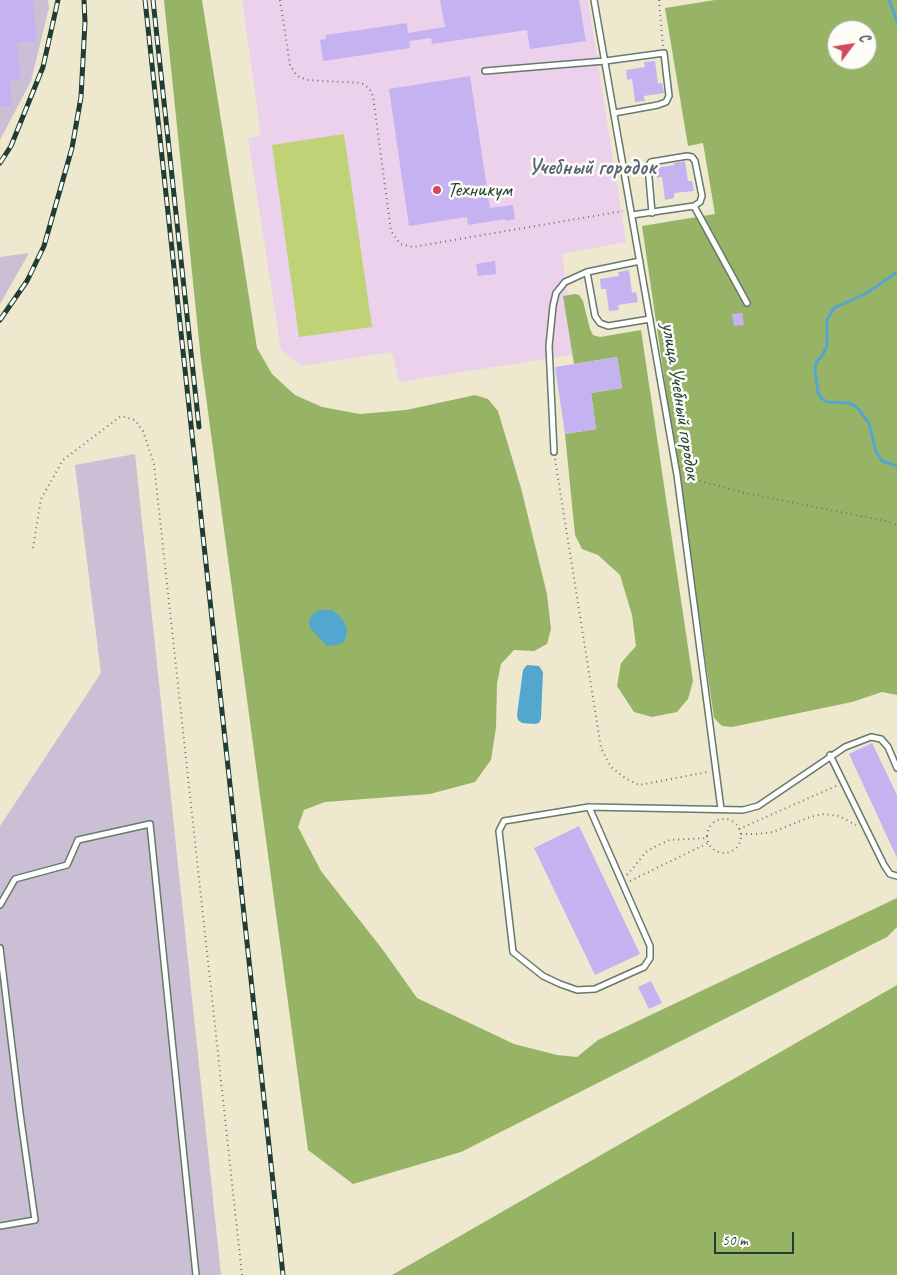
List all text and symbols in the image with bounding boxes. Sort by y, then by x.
north arrow [827,20,877,70]
text: С [855,30,873,45]
district label: Учебный городок [528,155,656,181]
place label: Техникум [447,177,512,203]
marker: Техникум [431,184,443,196]
street label: улица Учебный городок [655,321,705,481]
scale bar [717,1222,797,1254]
text: 50 m [722,1231,748,1250]

